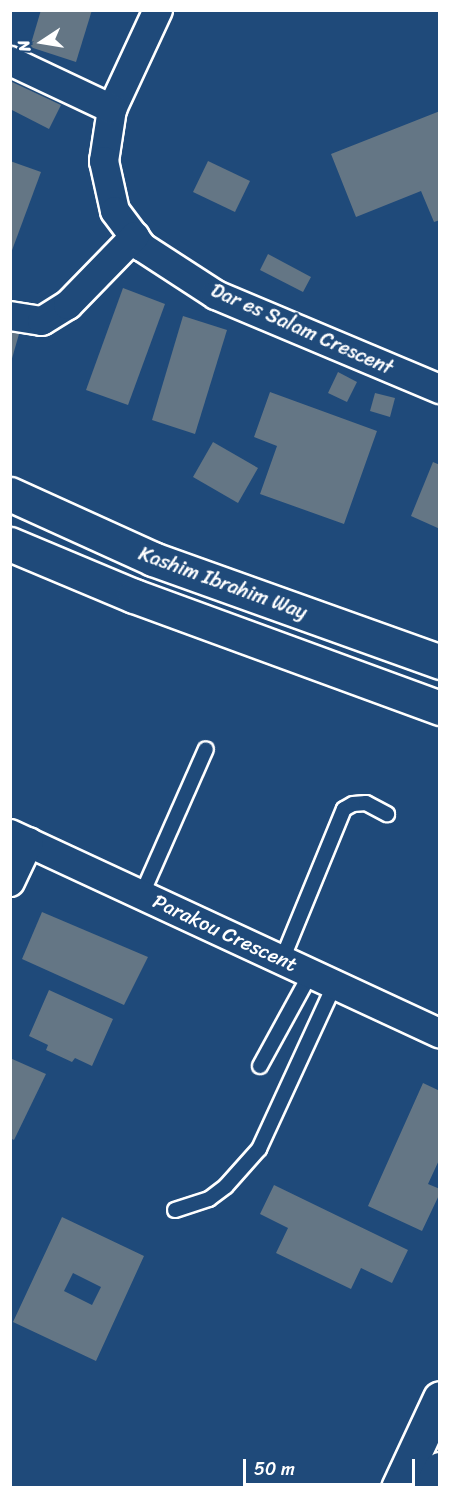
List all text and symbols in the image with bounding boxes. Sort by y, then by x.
north arrow [12,12,72,72]
text: N [9,37,39,54]
street label: Dar es Salam Crescent [206,278,398,380]
street label: Kashim Ibrahim Way [135,541,311,625]
street label: Parakou Crescent [149,889,301,977]
scale bar [246,1447,418,1485]
text: 50 m [254,1453,295,1485]

